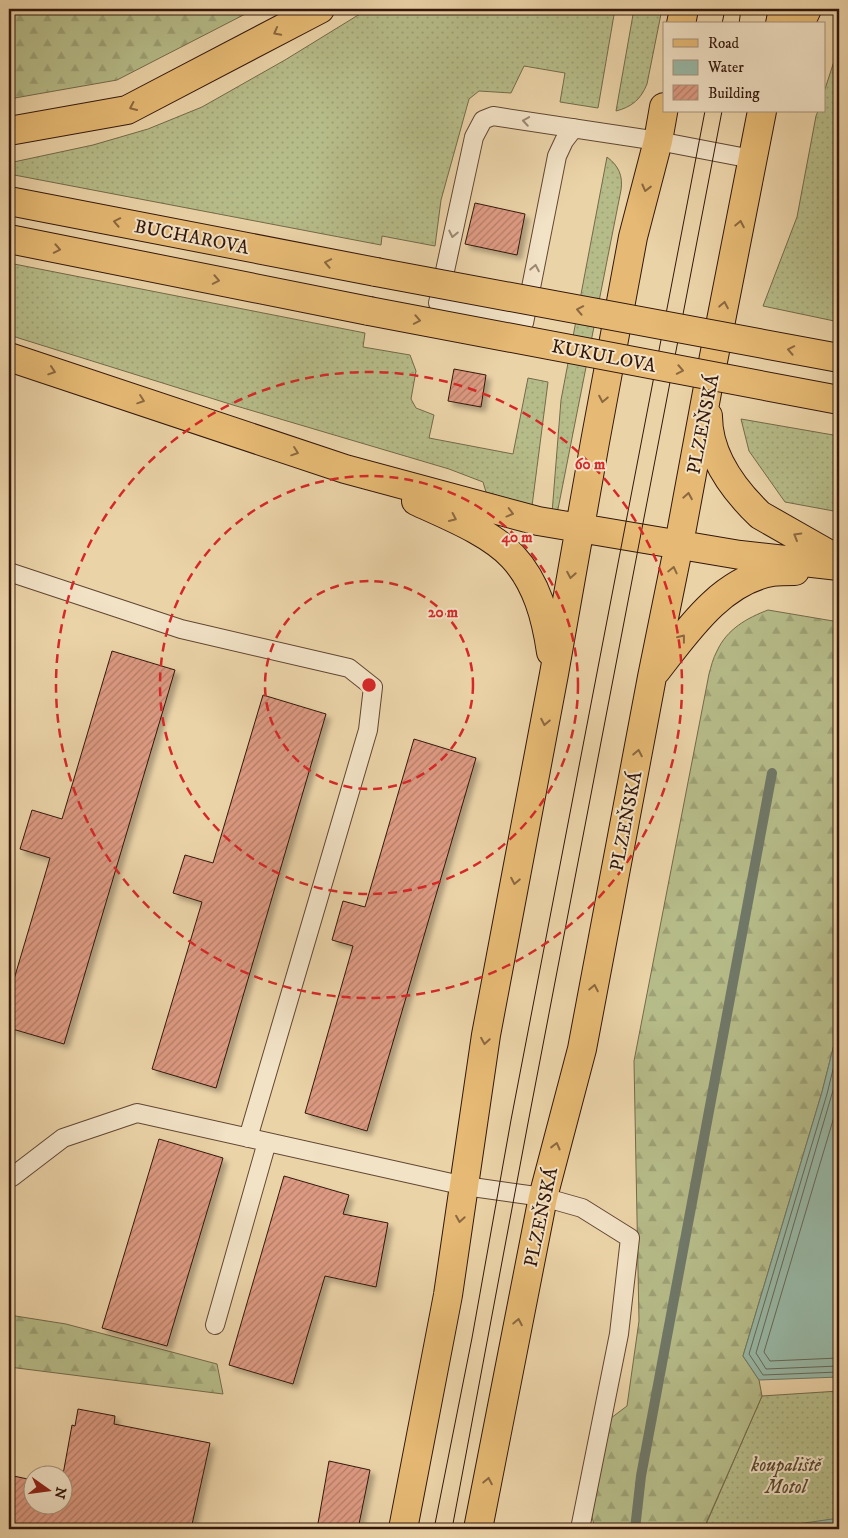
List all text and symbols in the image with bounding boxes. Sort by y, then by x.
legend [663,22,826,112]
one-way arrow [273,26,282,36]
text: Road [708,34,740,53]
text: Water [707,58,744,77]
text: Building [708,84,760,103]
one-way arrow [129,101,138,111]
one-way arrow [522,116,530,126]
one-way arrow [641,184,651,192]
street label: BUCHAROVA [132,215,252,260]
one-way arrow [113,217,121,228]
one-way arrow [734,220,745,228]
one-way arrow [448,229,459,238]
one-way arrow [52,243,61,253]
one-way arrow [324,258,333,268]
one-way arrow [529,264,539,273]
one-way arrow [212,275,220,285]
one-way arrow [719,301,729,310]
one-way arrow [576,306,584,316]
one-way arrow [413,314,422,325]
street label: KUKULOVA [550,335,659,378]
one-way arrow [787,345,796,355]
one-way arrow [676,364,684,374]
one-way arrow [47,365,55,375]
street label: PLZEŇSKÁ [681,371,725,476]
one-way arrow [136,394,145,404]
one-way arrow [598,395,608,403]
one-way arrow [290,446,299,456]
text: 60 m [575,455,606,474]
one-way arrow [682,492,693,501]
one-way arrow [506,508,514,518]
one-way arrow [448,512,457,523]
text: 40 m [500,528,533,547]
one-way arrow [793,533,802,543]
one-way arrow [667,566,678,575]
one-way arrow [566,571,576,580]
text: 20 m [428,603,459,622]
one-way arrow [676,634,685,644]
centre of rings [360,676,378,694]
one-way arrow [541,717,551,726]
one-way arrow [632,749,642,757]
street label: PLZEŇSKÁ [604,768,648,873]
one-way arrow [511,877,521,886]
one-way arrow [588,983,598,992]
one-way arrow [481,1037,491,1045]
one-way arrow [550,1141,561,1150]
street label: PLZEŇSKÁ [518,1164,563,1269]
one-way arrow [455,1215,465,1223]
one-way arrow [512,1317,523,1326]
park label: koupaliště Motol [750,1454,823,1499]
north arrow [22,1466,72,1516]
one-way arrow [482,1477,492,1486]
text: N [49,1485,70,1501]

